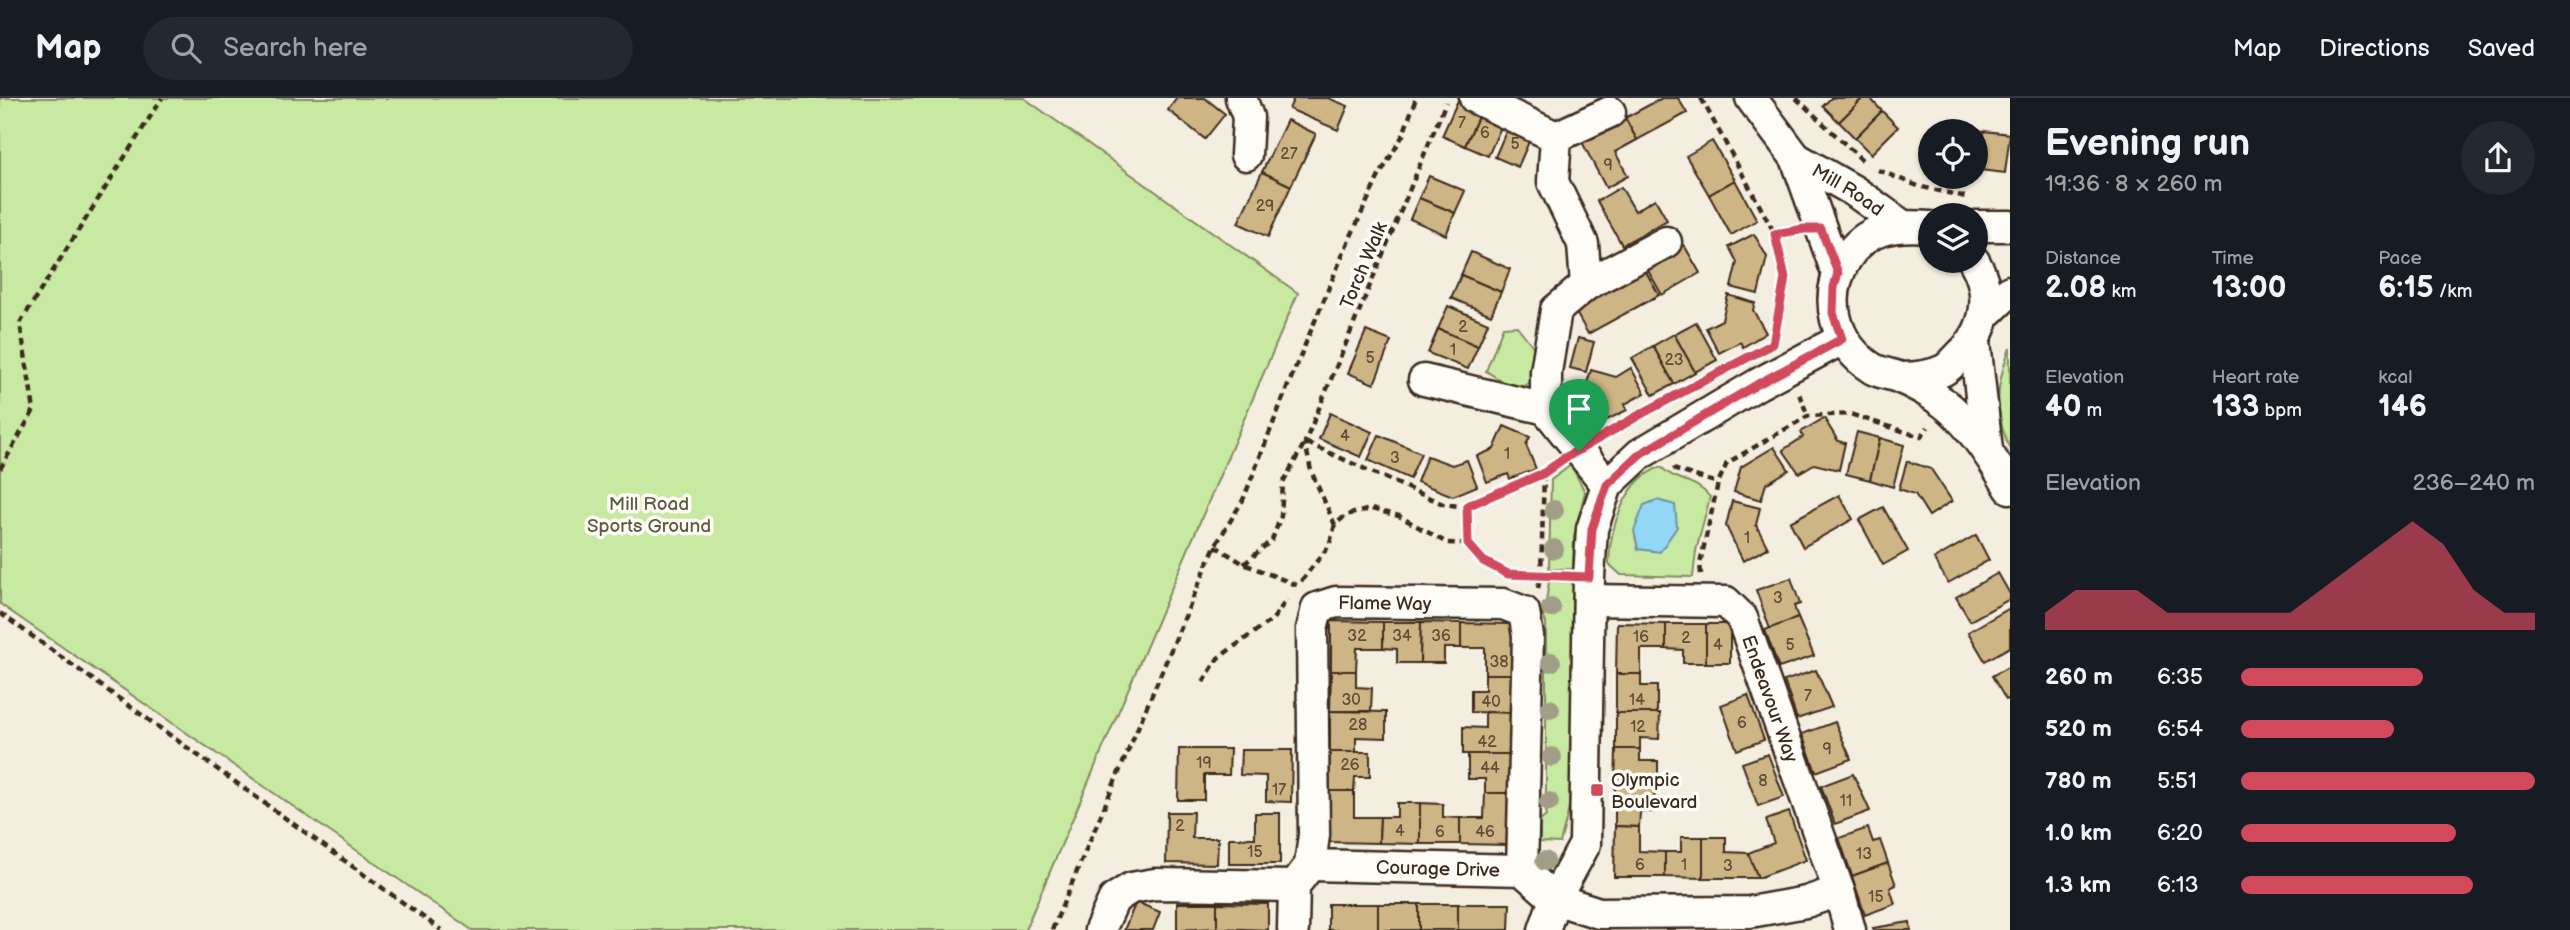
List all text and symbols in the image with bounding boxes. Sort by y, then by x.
search box [143,17,633,80]
text: Map [35,28,101,68]
icon: search [167,29,205,67]
text: Search here [223,33,367,64]
text: Map [2233,34,2281,63]
text: Directions [2319,34,2430,63]
text: Saved [2468,34,2535,63]
house number: 7 [1458,114,1466,133]
map controls [1918,119,1988,273]
button: locate [1918,119,1988,189]
text: Evening run [2045,121,2250,166]
button: share [2461,121,2535,195]
house number: 6 [1480,124,1490,143]
house number: 5 [1510,135,1520,154]
house number: 27 [1280,145,1298,164]
house number: 9 [1603,156,1613,175]
street label: Mill Road [1808,160,1888,222]
text: 19:36 · 8 × 260 m [2045,170,2223,198]
house number: 29 [1256,197,1274,216]
button: layers [1918,203,1988,273]
street label: Torch Walk [1336,218,1393,313]
text: Distance [2045,247,2121,270]
text: Time [2212,247,2254,270]
text: Pace [2378,247,2422,270]
text: 2.08 [2045,270,2106,306]
text: 13:00 [2212,270,2286,306]
text: 6:15 [2378,270,2434,306]
text: km [2106,280,2136,303]
text: /km [2434,280,2472,303]
house number: 2 [1458,318,1468,337]
house number: 1 [1450,341,1456,360]
house number: 5 [1365,349,1375,368]
house number: 23 [1665,351,1684,370]
text: Elevation [2045,366,2124,389]
text: Heart rate [2212,366,2299,389]
text: kcal [2378,366,2412,389]
pin [1549,379,1609,451]
text: 40 [2045,389,2081,425]
text: 133 [2212,389,2259,425]
text: 146 [2378,389,2427,425]
icon: arrive [1560,390,1598,428]
text: m [2081,399,2102,422]
text: bpm [2259,399,2302,422]
house number: 4 [1340,427,1350,446]
house number: 1 [1504,445,1510,464]
house number: 3 [1390,449,1400,468]
text: Elevation [2045,469,2141,497]
text: 236–240 m [2413,469,2535,497]
park label: Mill Road Sports Ground [587,493,711,538]
house number: 1 [1744,529,1750,548]
house number: 3 [1773,589,1783,608]
street label: Flame Way [1338,592,1432,616]
house number: 32 [1347,627,1367,646]
house number: 34 [1392,627,1412,646]
house number: 36 [1431,627,1451,646]
house number: 16 [1633,628,1649,647]
house number: 2 [1681,629,1691,648]
street label: Endeavour Way [1736,632,1802,766]
house number: 4 [1713,636,1723,655]
house number: 5 [1785,636,1795,655]
house number: 38 [1489,653,1509,672]
text: 260 m [2045,663,2113,691]
text: 6:35 [2157,663,2203,691]
house number: 7 [1804,687,1812,706]
house number: 30 [1341,691,1361,710]
house number: 14 [1629,691,1645,710]
house number: 40 [1481,693,1501,712]
house number: 6 [1737,714,1747,733]
text: 520 m [2045,715,2112,743]
text: 6:54 [2157,715,2203,743]
house number: 28 [1349,716,1367,735]
house number: 12 [1630,718,1646,737]
house number: 42 [1477,733,1497,752]
house number: 9 [1822,740,1832,759]
house number: 19 [1196,754,1212,773]
house number: 26 [1340,756,1360,775]
house number: 44 [1480,759,1500,778]
text: 780 m [2045,767,2112,795]
text: 5:51 [2157,767,2197,795]
place label: Olympic Boulevard [1611,769,1698,814]
house number: 8 [1758,772,1768,791]
house number: 17 [1272,781,1286,800]
marker: Olympic Boulevard [1589,782,1605,798]
house number: 11 [1840,792,1852,811]
house number: 2 [1175,817,1185,836]
text: 1.0 km [2045,819,2112,847]
text: 6:20 [2157,819,2203,847]
house number: 4 [1395,822,1405,841]
house number: 6 [1435,823,1445,842]
house number: 46 [1475,823,1495,842]
house number: 15 [1247,843,1263,862]
house number: 13 [1856,845,1872,864]
house number: 6 [1635,856,1645,875]
house number: 1 [1681,856,1687,875]
street label: Courage Drive [1376,857,1500,882]
house number: 3 [1723,857,1733,876]
text: 1.3 km [2045,871,2111,899]
text: 6:13 [2157,871,2199,899]
house number: 15 [1868,888,1884,907]

